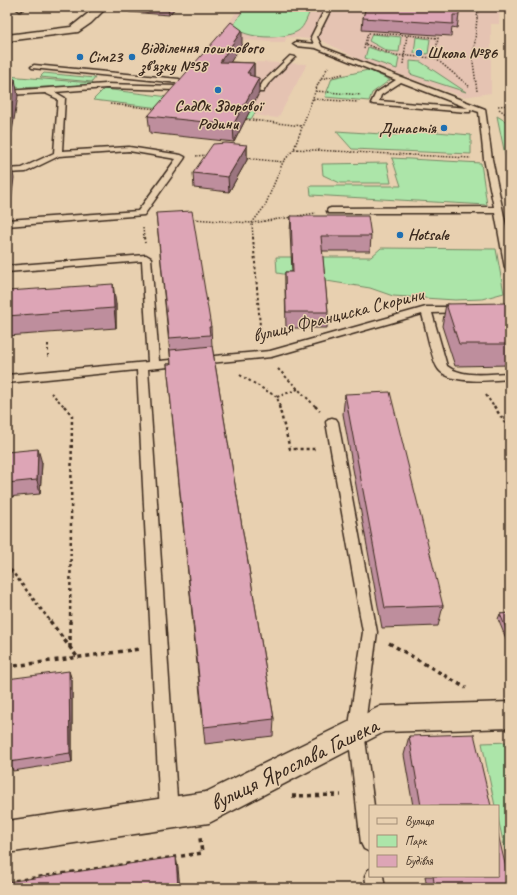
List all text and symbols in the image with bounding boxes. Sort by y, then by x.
place label: Відділення поштового зв’язку №58 [138,38,264,76]
place label: Школа №86 [427,43,498,63]
place label: Сім23 [88,47,124,67]
marker: Школа №86 [414,48,424,58]
marker: Сім23 [75,52,85,62]
marker: Відділення поштового зв’язку №58 [127,52,137,62]
marker: СадОк Здорової Родини [213,85,223,95]
place label: СадОк Здорової Родини [175,96,265,134]
place label: Династія [379,118,437,138]
marker: Династія [439,123,449,133]
place label: Hotsale [408,225,450,245]
marker: Hotsale [395,230,405,240]
street label: вулиця Франциска Скорини [250,282,428,348]
street label: вулиця Ярослава Гашека [205,710,385,817]
legend [369,805,499,877]
text: Вулиця [405,813,434,829]
text: Парк [405,833,428,849]
text: Будівля [405,853,434,869]

